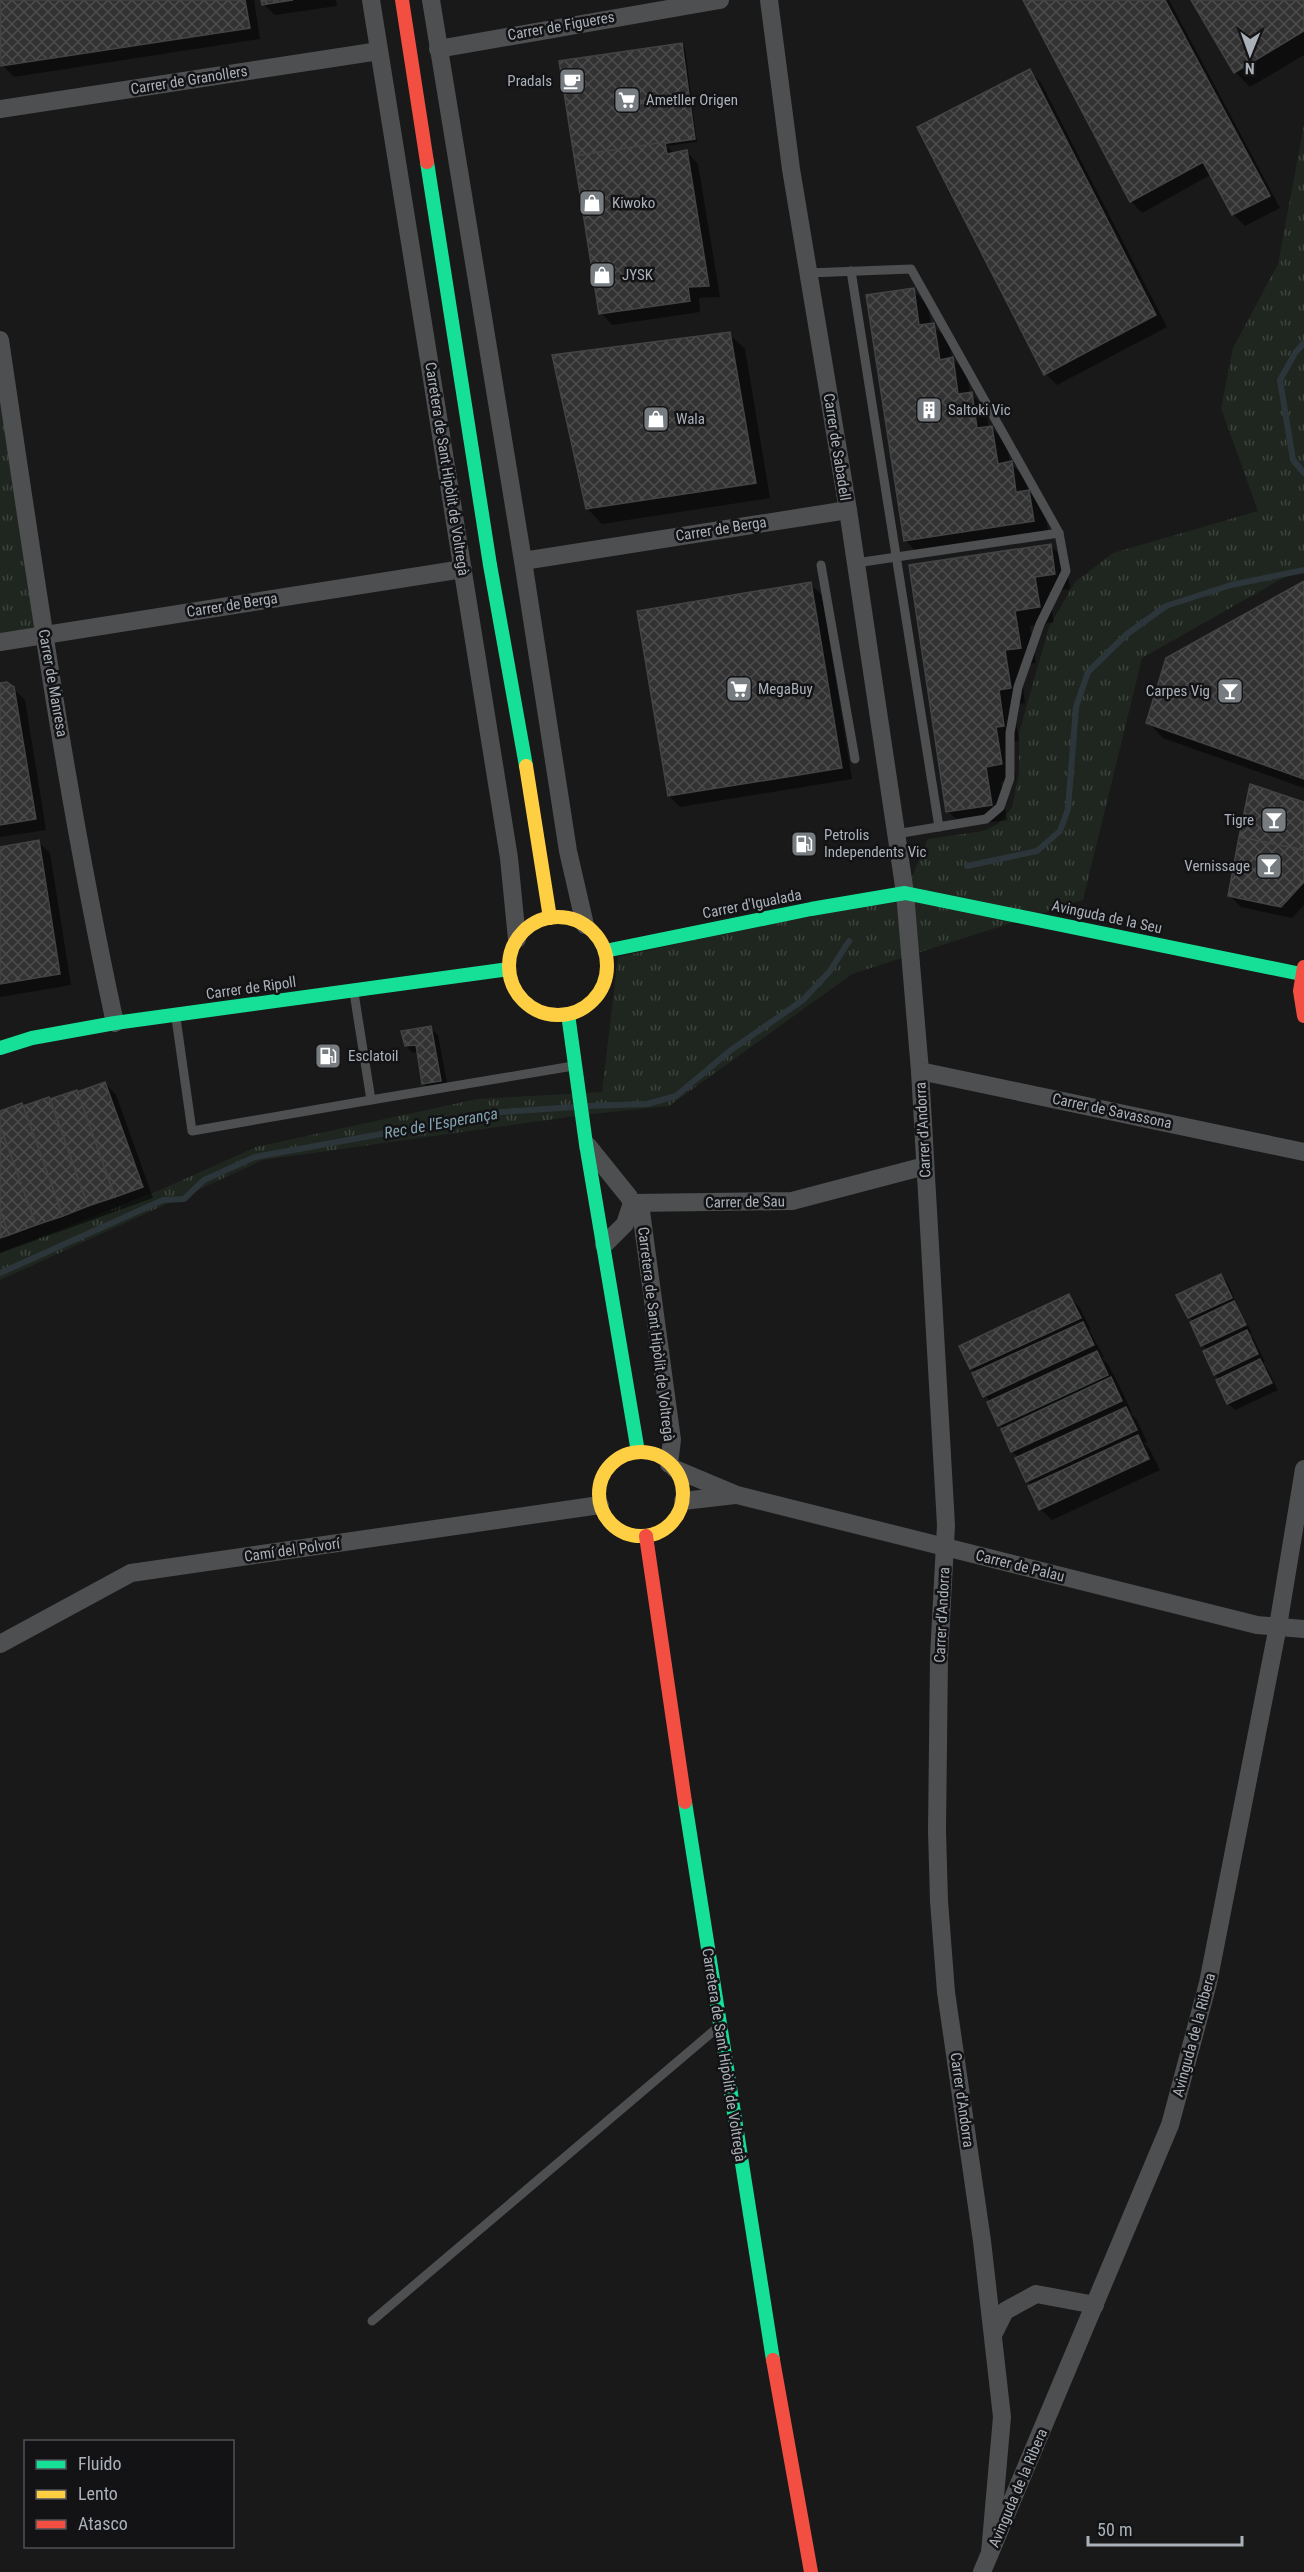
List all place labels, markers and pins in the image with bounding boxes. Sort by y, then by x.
cafe icon: Pradals [557,66,587,96]
place label: Pradals [507,72,552,90]
supermarket icon: Ametller Origen [612,85,642,115]
place label: Ametller Origen [646,91,738,109]
shop icon: Kiwoko [577,188,607,218]
place label: Kiwoko [612,194,655,212]
shop icon: JYSK [587,260,617,290]
place label: JYSK [622,266,654,284]
building icon: Saltoki Vic [914,395,944,425]
place label: Saltoki Vic [948,401,1011,419]
shop icon: Wala [641,404,671,434]
place label: Wala [676,410,705,428]
supermarket icon: MegaBuy [724,674,754,704]
bar icon: Carpes Vig [1215,676,1245,706]
place label: MegaBuy [758,680,813,698]
place label: Carpes Vig [1146,682,1210,700]
bar icon: Tigre [1259,805,1289,835]
place label: Tigre [1224,811,1254,829]
place label: Petrolis Independents Vic [824,826,926,861]
fuel station icon: Petrolis Independents Vic [789,829,819,859]
bar icon: Vernissage [1254,851,1284,881]
place label: Vernissage [1184,857,1250,875]
fuel station icon: Esclatoil [313,1041,343,1071]
place label: Esclatoil [348,1047,399,1065]

